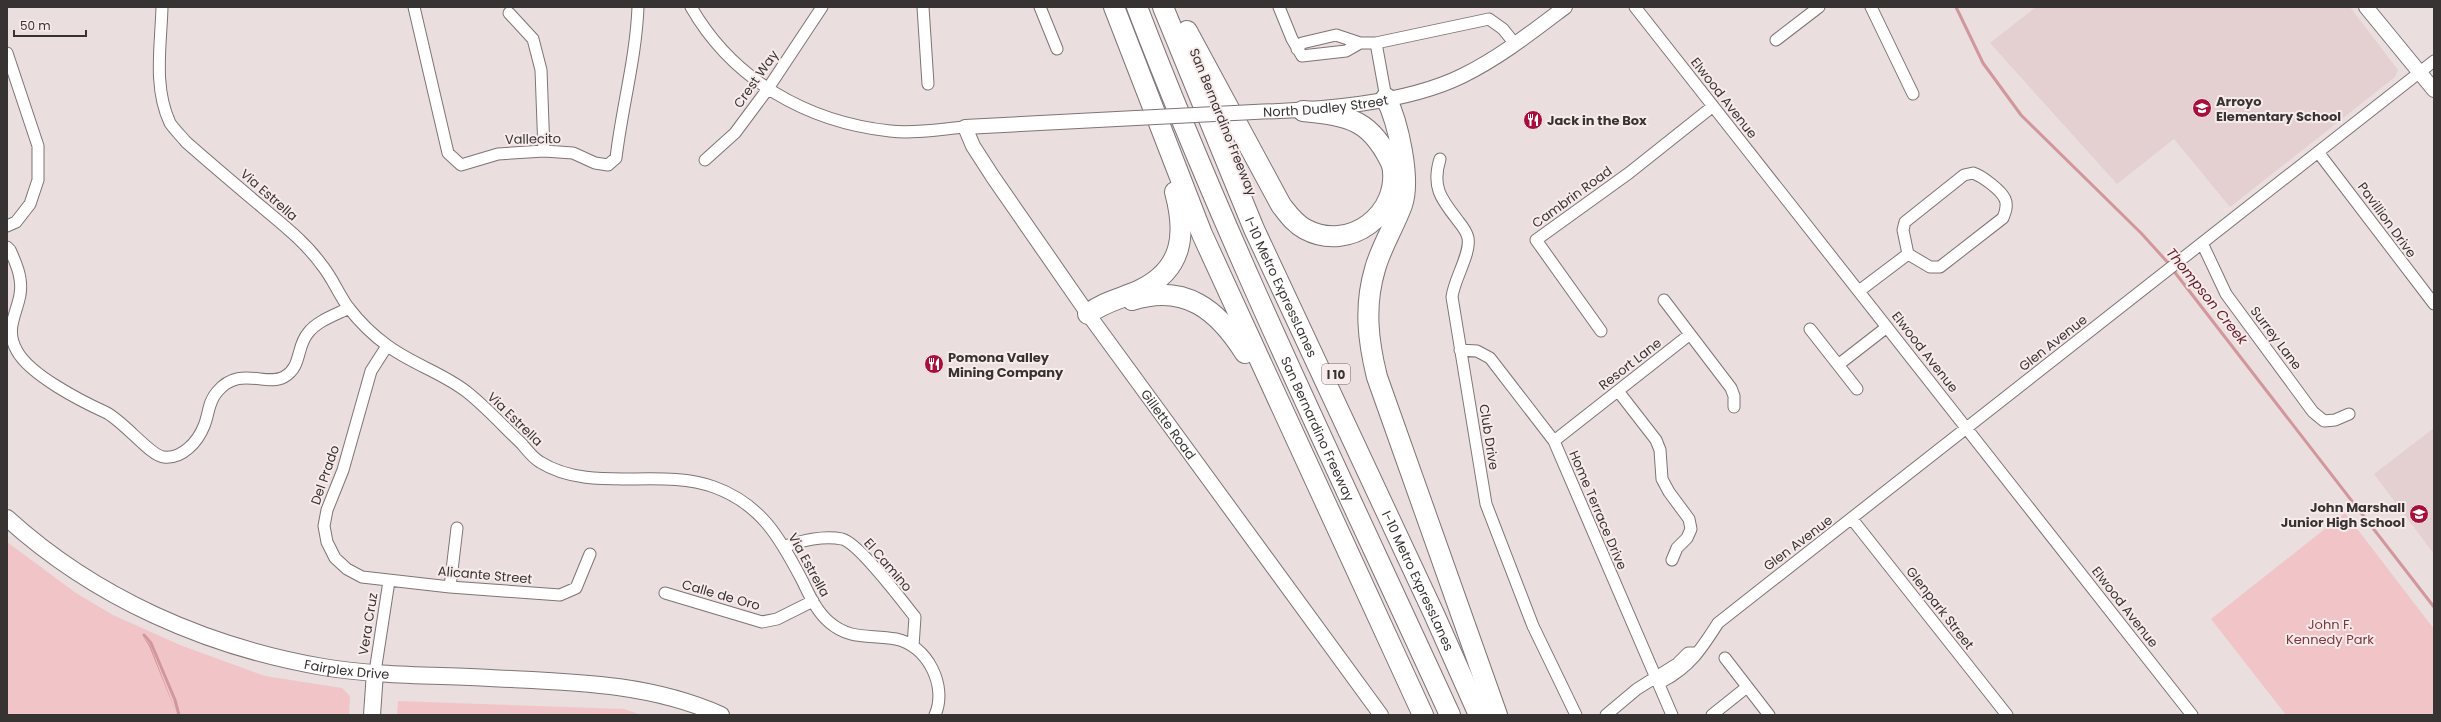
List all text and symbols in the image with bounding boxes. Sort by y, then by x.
scale bar [14,12,86,38]
text: 50 m [20,17,51,34]
street label: San Bernardino Freeway [1185,45,1262,199]
street label: Crest Way [729,46,783,112]
street label: Elwood Avenue [1686,53,1762,143]
street label: North Dudley Street [1263,90,1390,121]
place label: Arroyo Elementary School [2216,92,2341,126]
school or university icon: Arroyo Elementary School [2191,97,2213,119]
restaurant icon: Jack in the Box [1522,109,1544,131]
place label: Jack in the Box [1547,111,1647,130]
street label: Vallecito [505,129,561,149]
street label: Cambrin Road [1528,162,1616,232]
street label: Via Estrella [236,165,302,225]
street label: Pavillion Drive [2353,178,2421,262]
street label: I-10 Metro ExpressLanes [1241,214,1322,360]
water label: Thompson Creek [2162,243,2253,349]
street label: Surrey Lane [2246,302,2306,374]
street label: Elwood Avenue [1887,307,1963,397]
street label: Glen Avenue [2015,310,2091,376]
street label: Resort Lane [1595,333,1665,395]
place label: Pomona Valley Mining Company [948,348,1064,382]
restaurant icon: Pomona Valley Mining Company [923,353,945,375]
street label: San Bernardino Freeway [1276,353,1360,505]
road number: I 10 [1322,364,1350,384]
street label: Gillette Road [1137,385,1201,463]
street label: Via Estrella [483,388,547,450]
street label: Club Drive [1474,403,1504,471]
street label: Del Prado [306,442,344,508]
street label: Home Terrace Drive [1564,447,1632,573]
place label: John Marshall Junior High School [2281,498,2405,532]
school or university icon: John Marshall Junior High School [2408,503,2430,525]
street label: I-10 Metro ExpressLanes [1377,507,1459,654]
street label: Glen Avenue [1760,511,1836,575]
street label: Via Estrella [784,530,834,600]
street label: El Camino [859,534,917,596]
street label: Alicante Street [437,561,533,589]
street label: Elwood Avenue [2087,562,2163,652]
street label: Glenpark Street [1902,563,1979,654]
street label: Calle de Oro [680,575,762,615]
street label: Vera Cruz [354,591,382,657]
park label: John F. Kennedy Park [2286,615,2374,649]
street label: Fairplex Drive [303,654,390,683]

